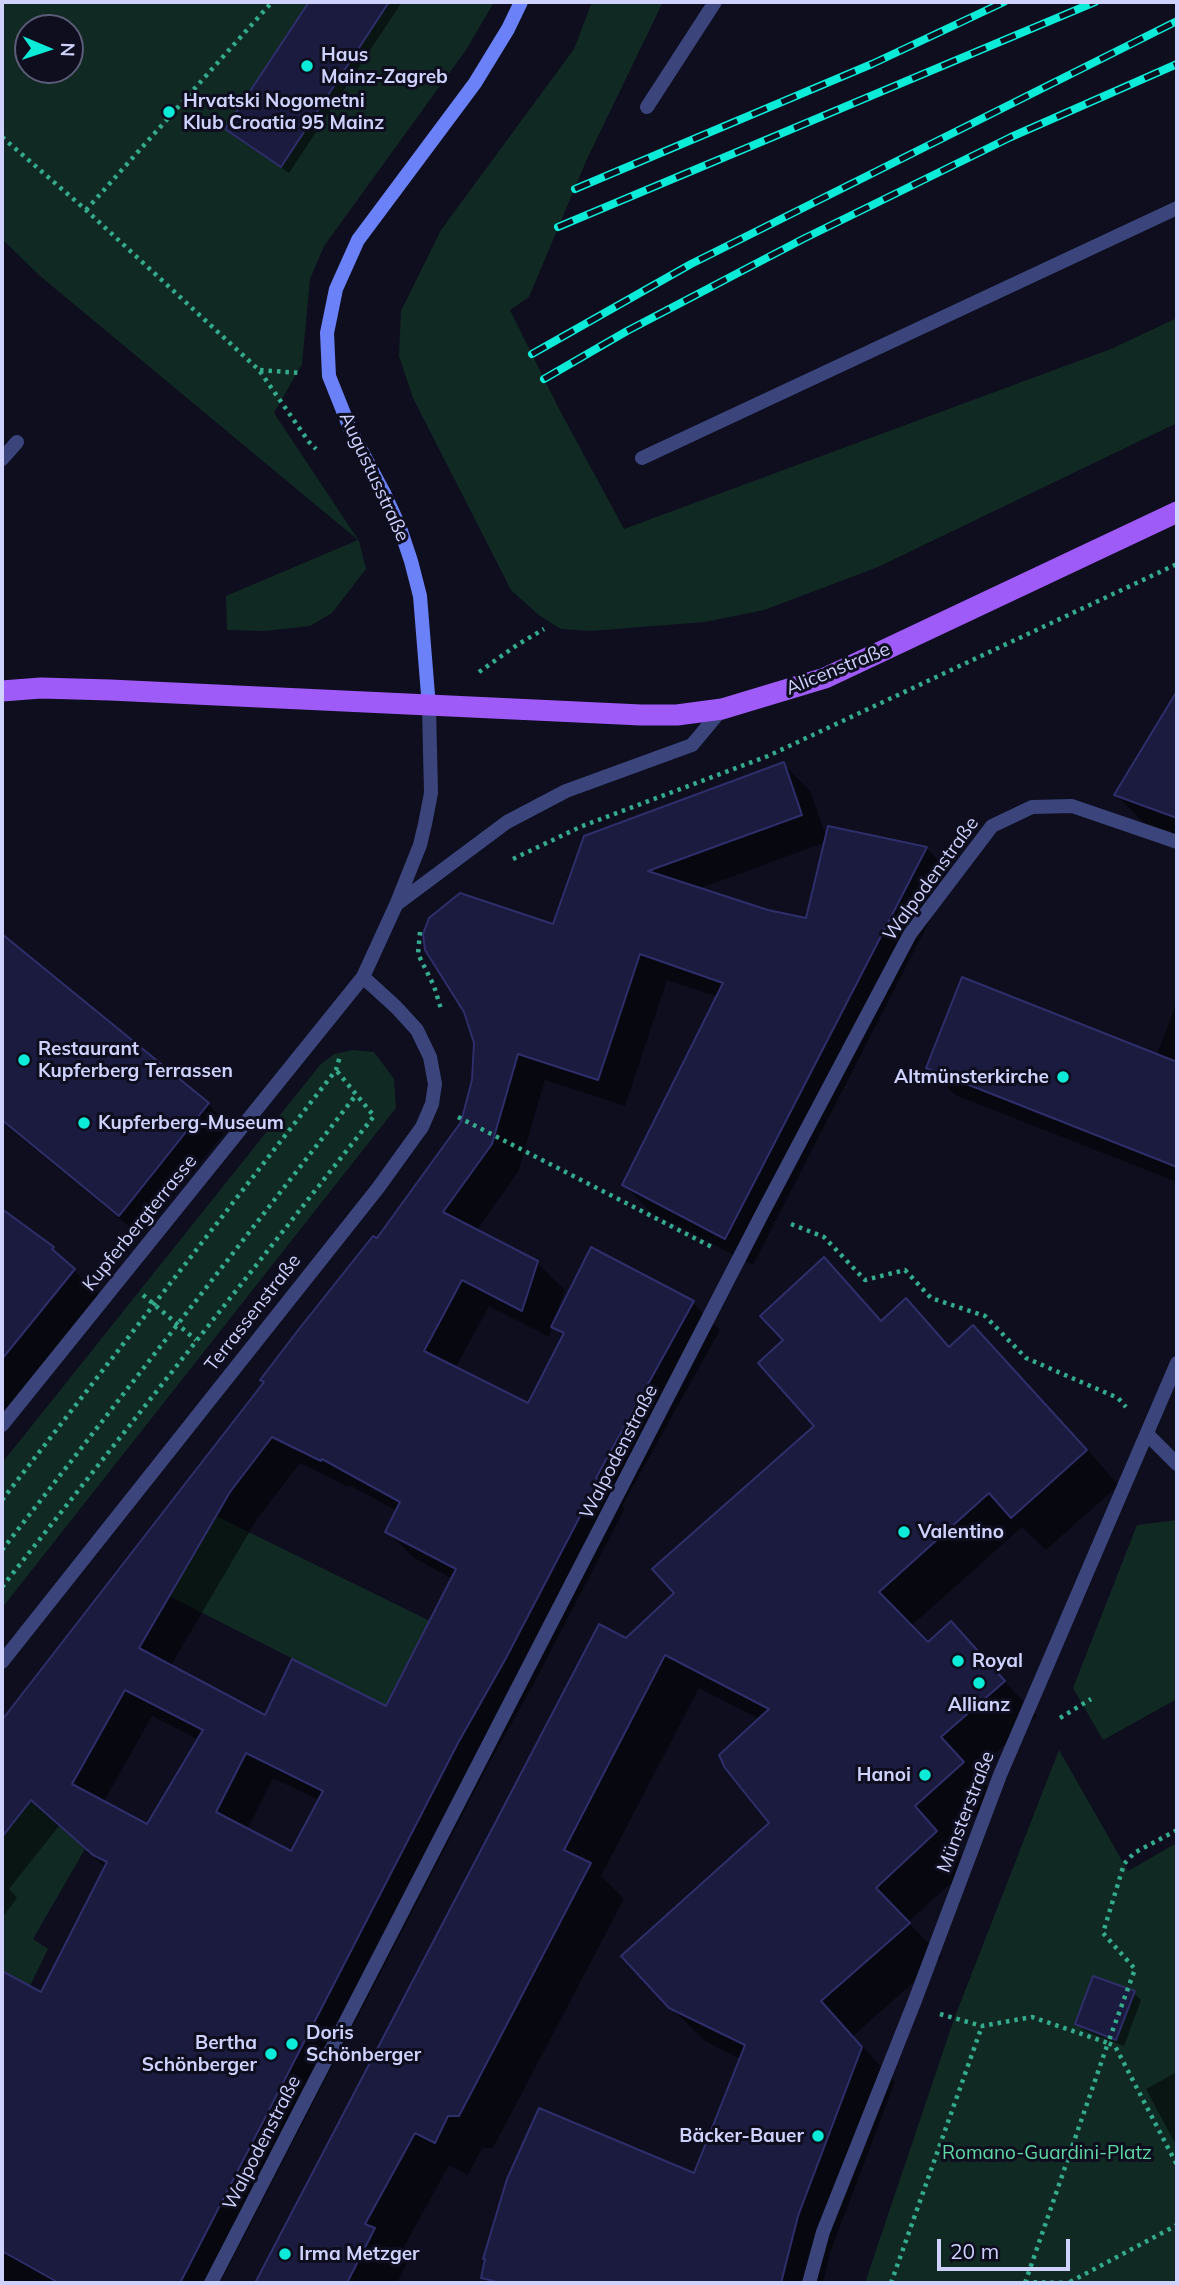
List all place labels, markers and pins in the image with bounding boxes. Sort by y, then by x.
place label: Haus Mainz-Zagreb [321,44,448,88]
marker: Haus Mainz-Zagreb [299,58,315,74]
place label: Hrvatski Nogometni Klub Croatia 95 Mainz [183,90,384,134]
marker: Hrvatski Nogometni Klub Croatia 95 Mainz [161,104,177,120]
place label: Restaurant Kupferberg Terrassen [38,1038,233,1082]
marker: Restaurant Kupferberg Terrassen [16,1052,32,1068]
place label: Altmünsterkirche [894,1066,1049,1088]
marker: Altmünsterkirche [1055,1069,1071,1085]
place label: Kupferberg-Museum [98,1112,284,1134]
marker: Kupferberg-Museum [76,1115,92,1131]
place label: Valentino [918,1521,1004,1543]
marker: Valentino [896,1524,912,1540]
place label: Royal [972,1650,1023,1672]
marker: Royal [950,1653,966,1669]
marker: Allianz [971,1675,987,1691]
place label: Allianz [948,1694,1010,1716]
place label: Hanoi [857,1764,911,1786]
marker: Hanoi [917,1767,933,1783]
place label: Doris Schönberger [306,2022,421,2066]
place label: Bertha Schönberger [142,2032,257,2076]
marker: Doris Schönberger [284,2036,300,2052]
marker: Bertha Schönberger [263,2046,279,2062]
place label: Bäcker-Bauer [679,2125,804,2147]
marker: Bäcker-Bauer [810,2128,826,2144]
place label: Irma Metzger [299,2243,420,2265]
marker: Irma Metzger [277,2246,293,2262]

